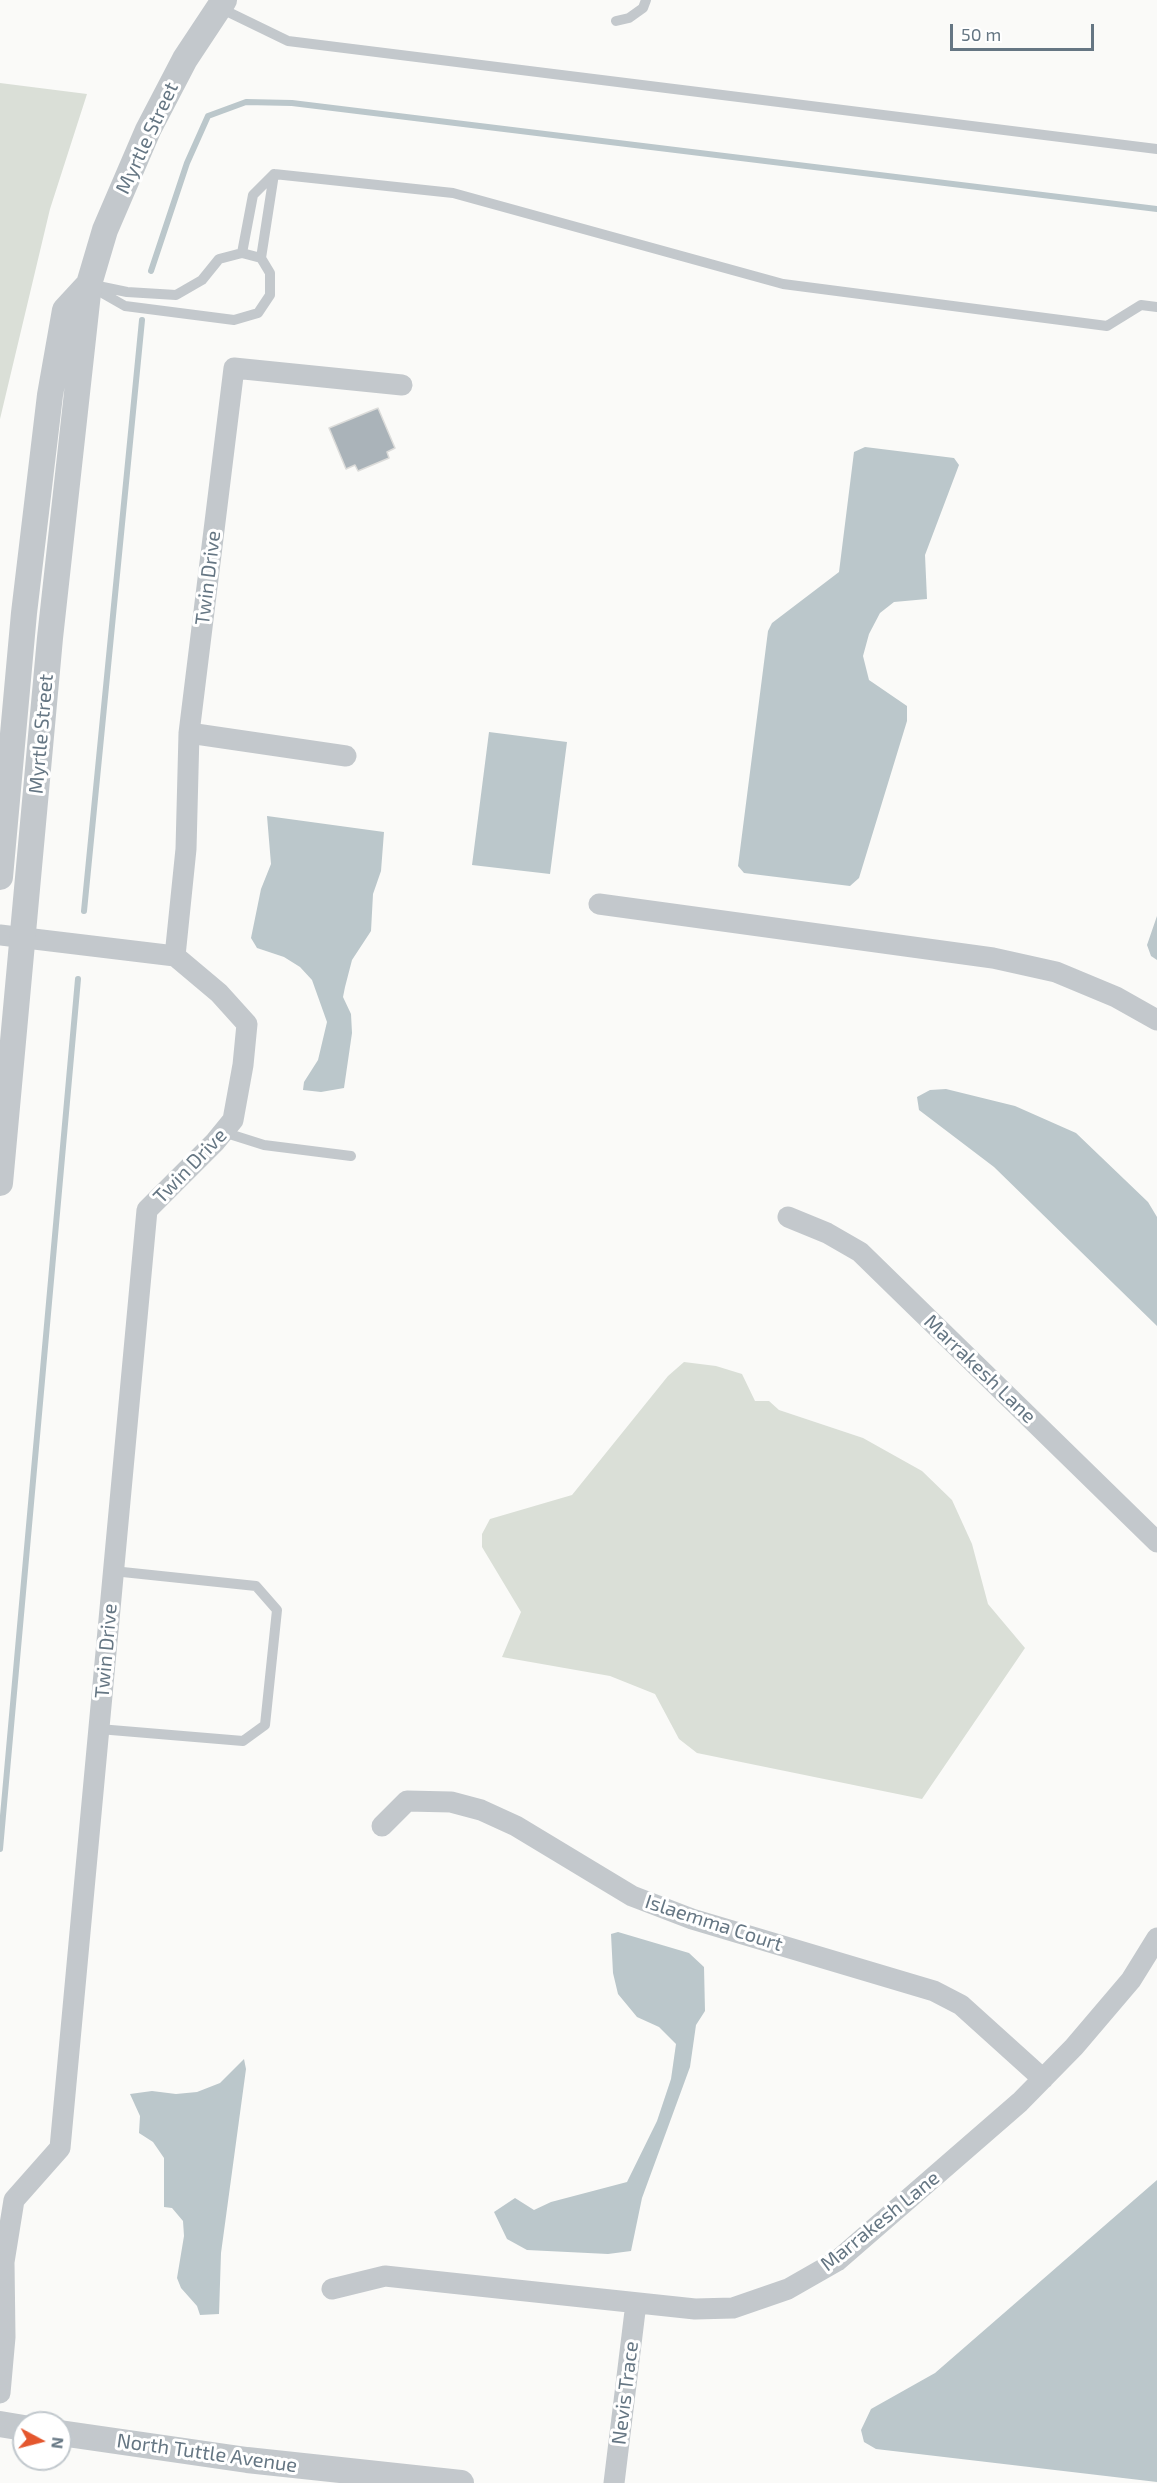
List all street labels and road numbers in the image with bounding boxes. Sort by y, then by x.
street label: Myrtle Street [111,78,183,198]
street label: Twin Drive [190,529,226,627]
street label: Myrtle Street [24,673,58,795]
street label: Twin Drive [148,1123,232,1209]
street label: Marrakesh Lane [919,1310,1041,1428]
street label: Twin Drive [90,1603,122,1699]
street label: Islaemma Court [642,1889,786,1957]
street label: Marrakesh Lane [816,2166,944,2276]
street label: Nevis Trace [607,2340,643,2446]
street label: North Tuttle Avenue [115,2428,299,2478]

